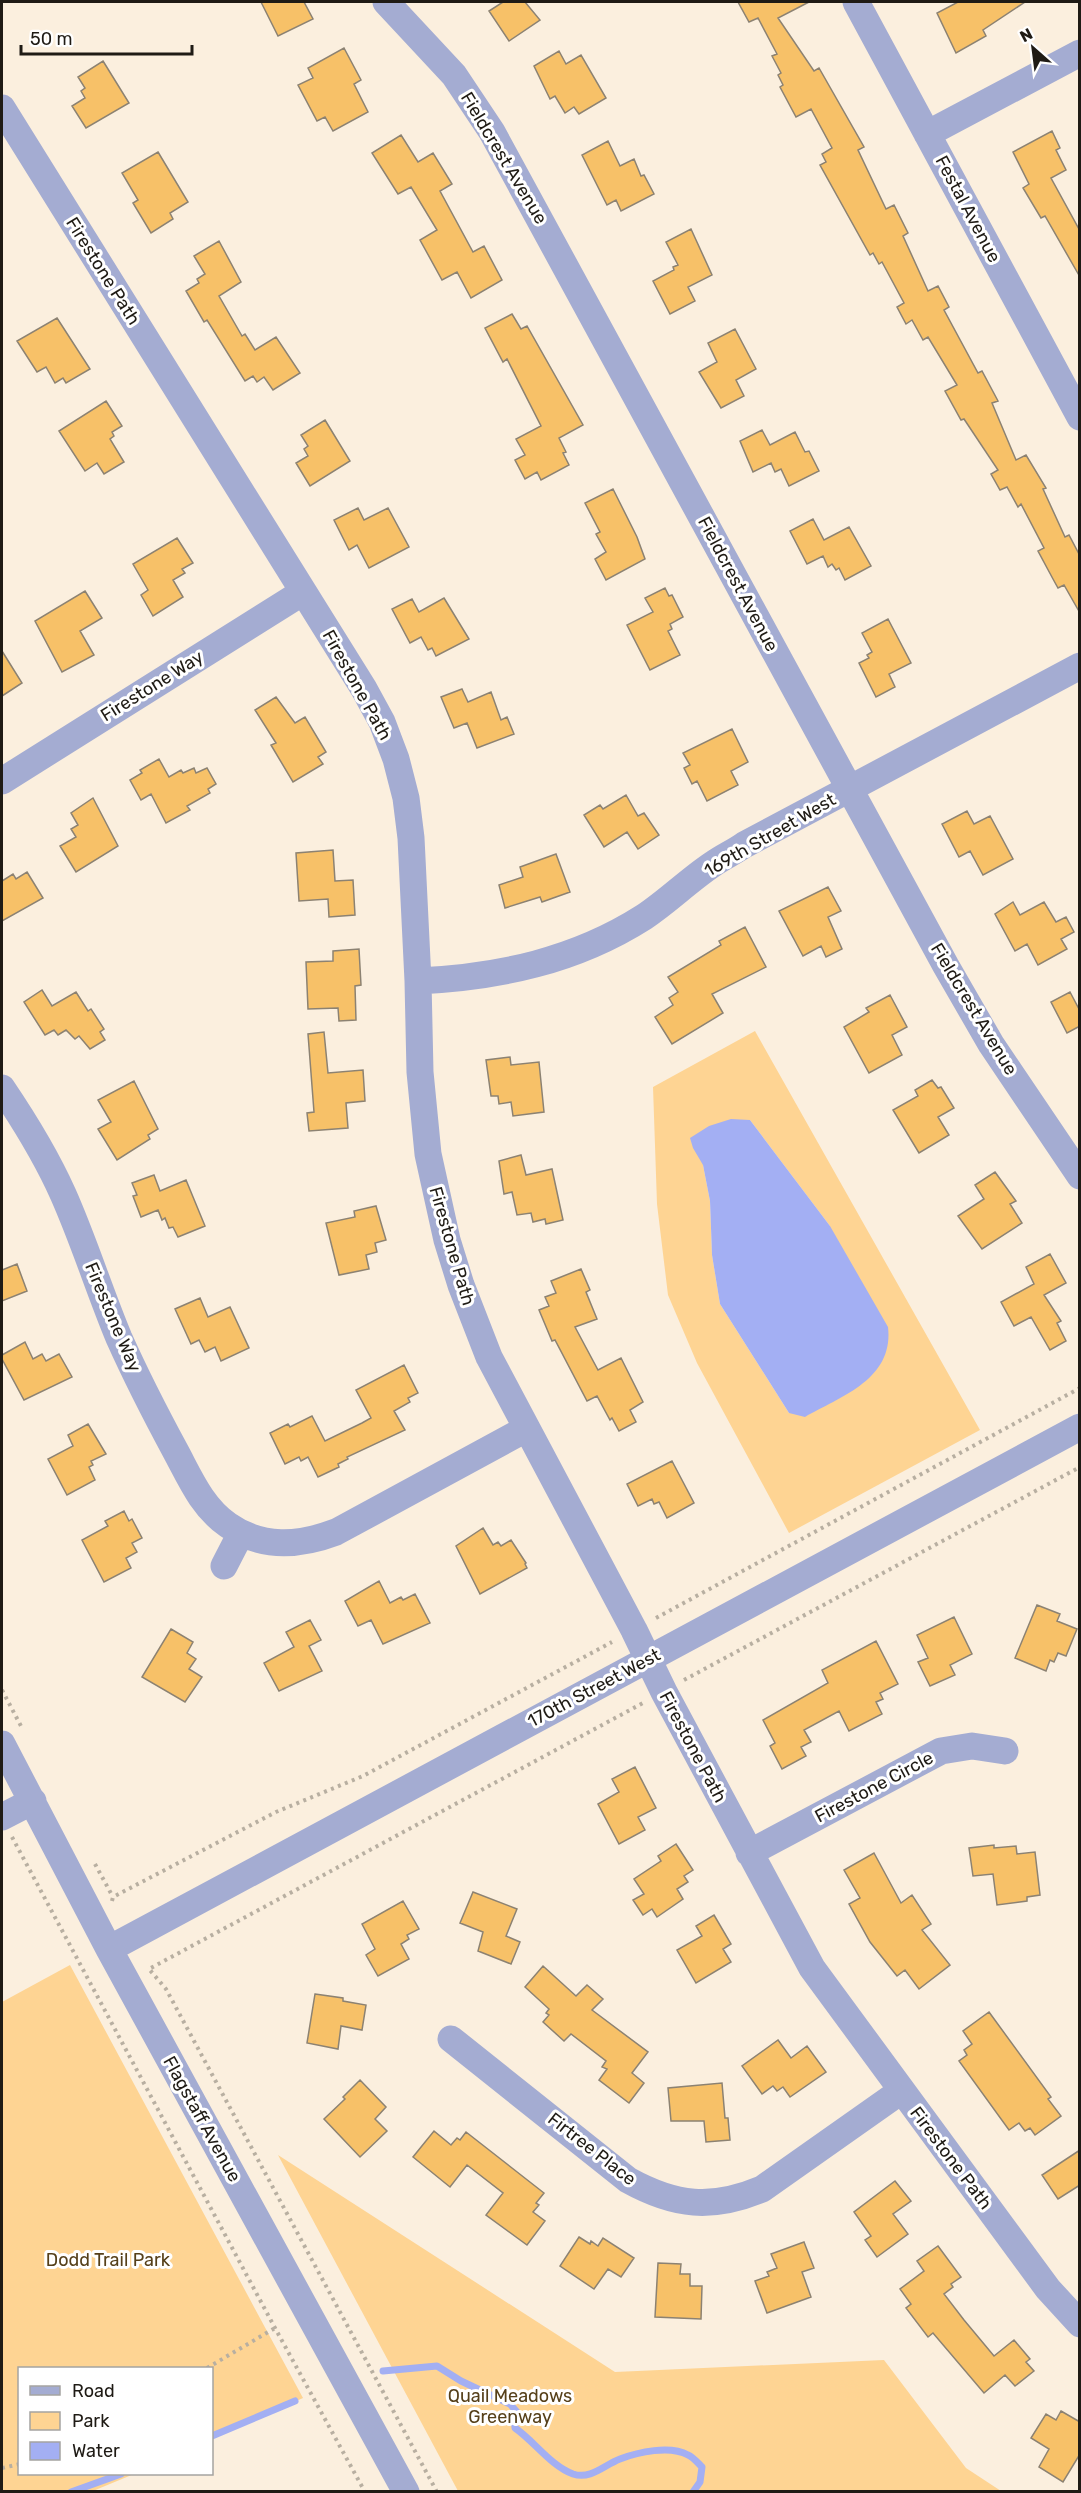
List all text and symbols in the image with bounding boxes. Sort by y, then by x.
scale bar [21,18,192,56]
north arrow [1003,18,1063,78]
text: N [1017,24,1036,46]
text: 50 m [30,28,73,50]
street label: Fieldcrest Avenue [456,88,552,228]
street label: Festal Avenue [931,152,1005,266]
street label: Firestone Path [61,213,145,329]
street label: Fieldcrest Avenue [693,513,783,655]
street label: Firestone Path [318,626,396,744]
street label: Firestone Way [97,646,207,726]
street label: 169th Street West [700,788,840,882]
street label: Fieldcrest Avenue [926,939,1022,1079]
street label: Firestone Path [425,1184,479,1308]
street label: Firestone Way [80,1259,146,1375]
street label: 170th Street West [524,1644,664,1732]
street label: Firestone Path [654,1688,732,1806]
street label: Firestone Circle [811,1747,937,1827]
street label: Flagstaff Avenue [158,2052,246,2186]
street label: Firestone Path [905,2102,997,2214]
street label: Firtree Place [544,2108,640,2190]
park label: Dodd Trail Park [46,2249,171,2271]
legend [18,2367,213,2475]
text: Road [72,2380,115,2402]
park label: Quail Meadows Greenway [448,2385,572,2428]
text: Park [72,2410,110,2432]
text: Water [72,2440,120,2462]

